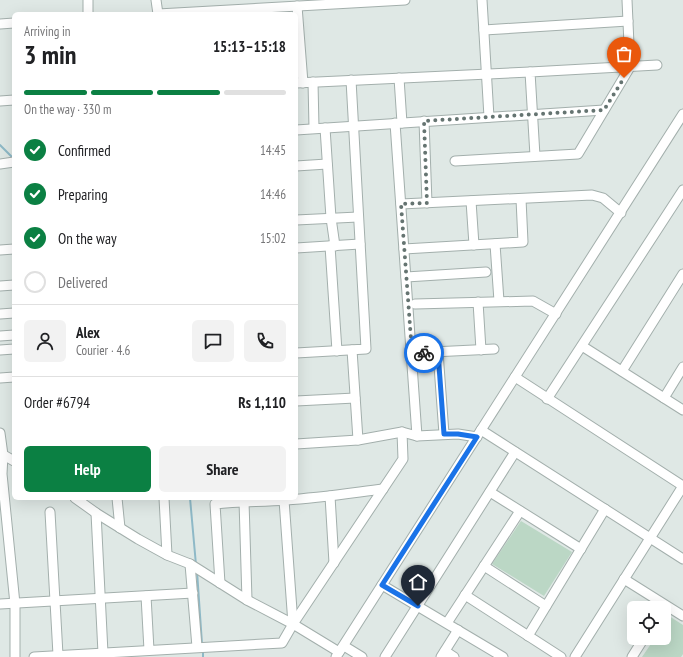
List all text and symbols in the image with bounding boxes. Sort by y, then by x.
text: Arriving in [24,23,71,40]
text: 15:13–15:18 [213,37,286,56]
pin [607,37,641,78]
text: 3 min [24,38,77,71]
icon: bag [613,43,635,65]
text: On the way · 330 m [24,101,111,118]
icon: check [24,139,46,161]
text: Confirmed [58,141,111,160]
text: 14:45 [260,142,286,159]
icon: check [24,183,46,205]
text: Preparing [58,185,108,204]
text: 14:46 [260,186,286,203]
icon: check [24,227,46,249]
text: On the way [58,229,117,248]
text: 15:02 [260,230,286,247]
text: Delivered [58,273,108,292]
button: person [24,320,66,362]
button: chat [192,320,234,362]
button: phone [244,320,286,362]
text: Alex [76,323,100,342]
courier [404,333,444,373]
text: Courier · 4.6 [76,342,130,359]
icon: bike [413,342,435,364]
text: Order #6794 [24,393,90,412]
text: Rs 1,110 [238,393,286,412]
button: Help [24,446,151,492]
button: Share [159,446,286,492]
pin [401,565,435,606]
icon: home [407,571,429,593]
map controls [627,601,671,645]
button: locate [627,601,671,645]

